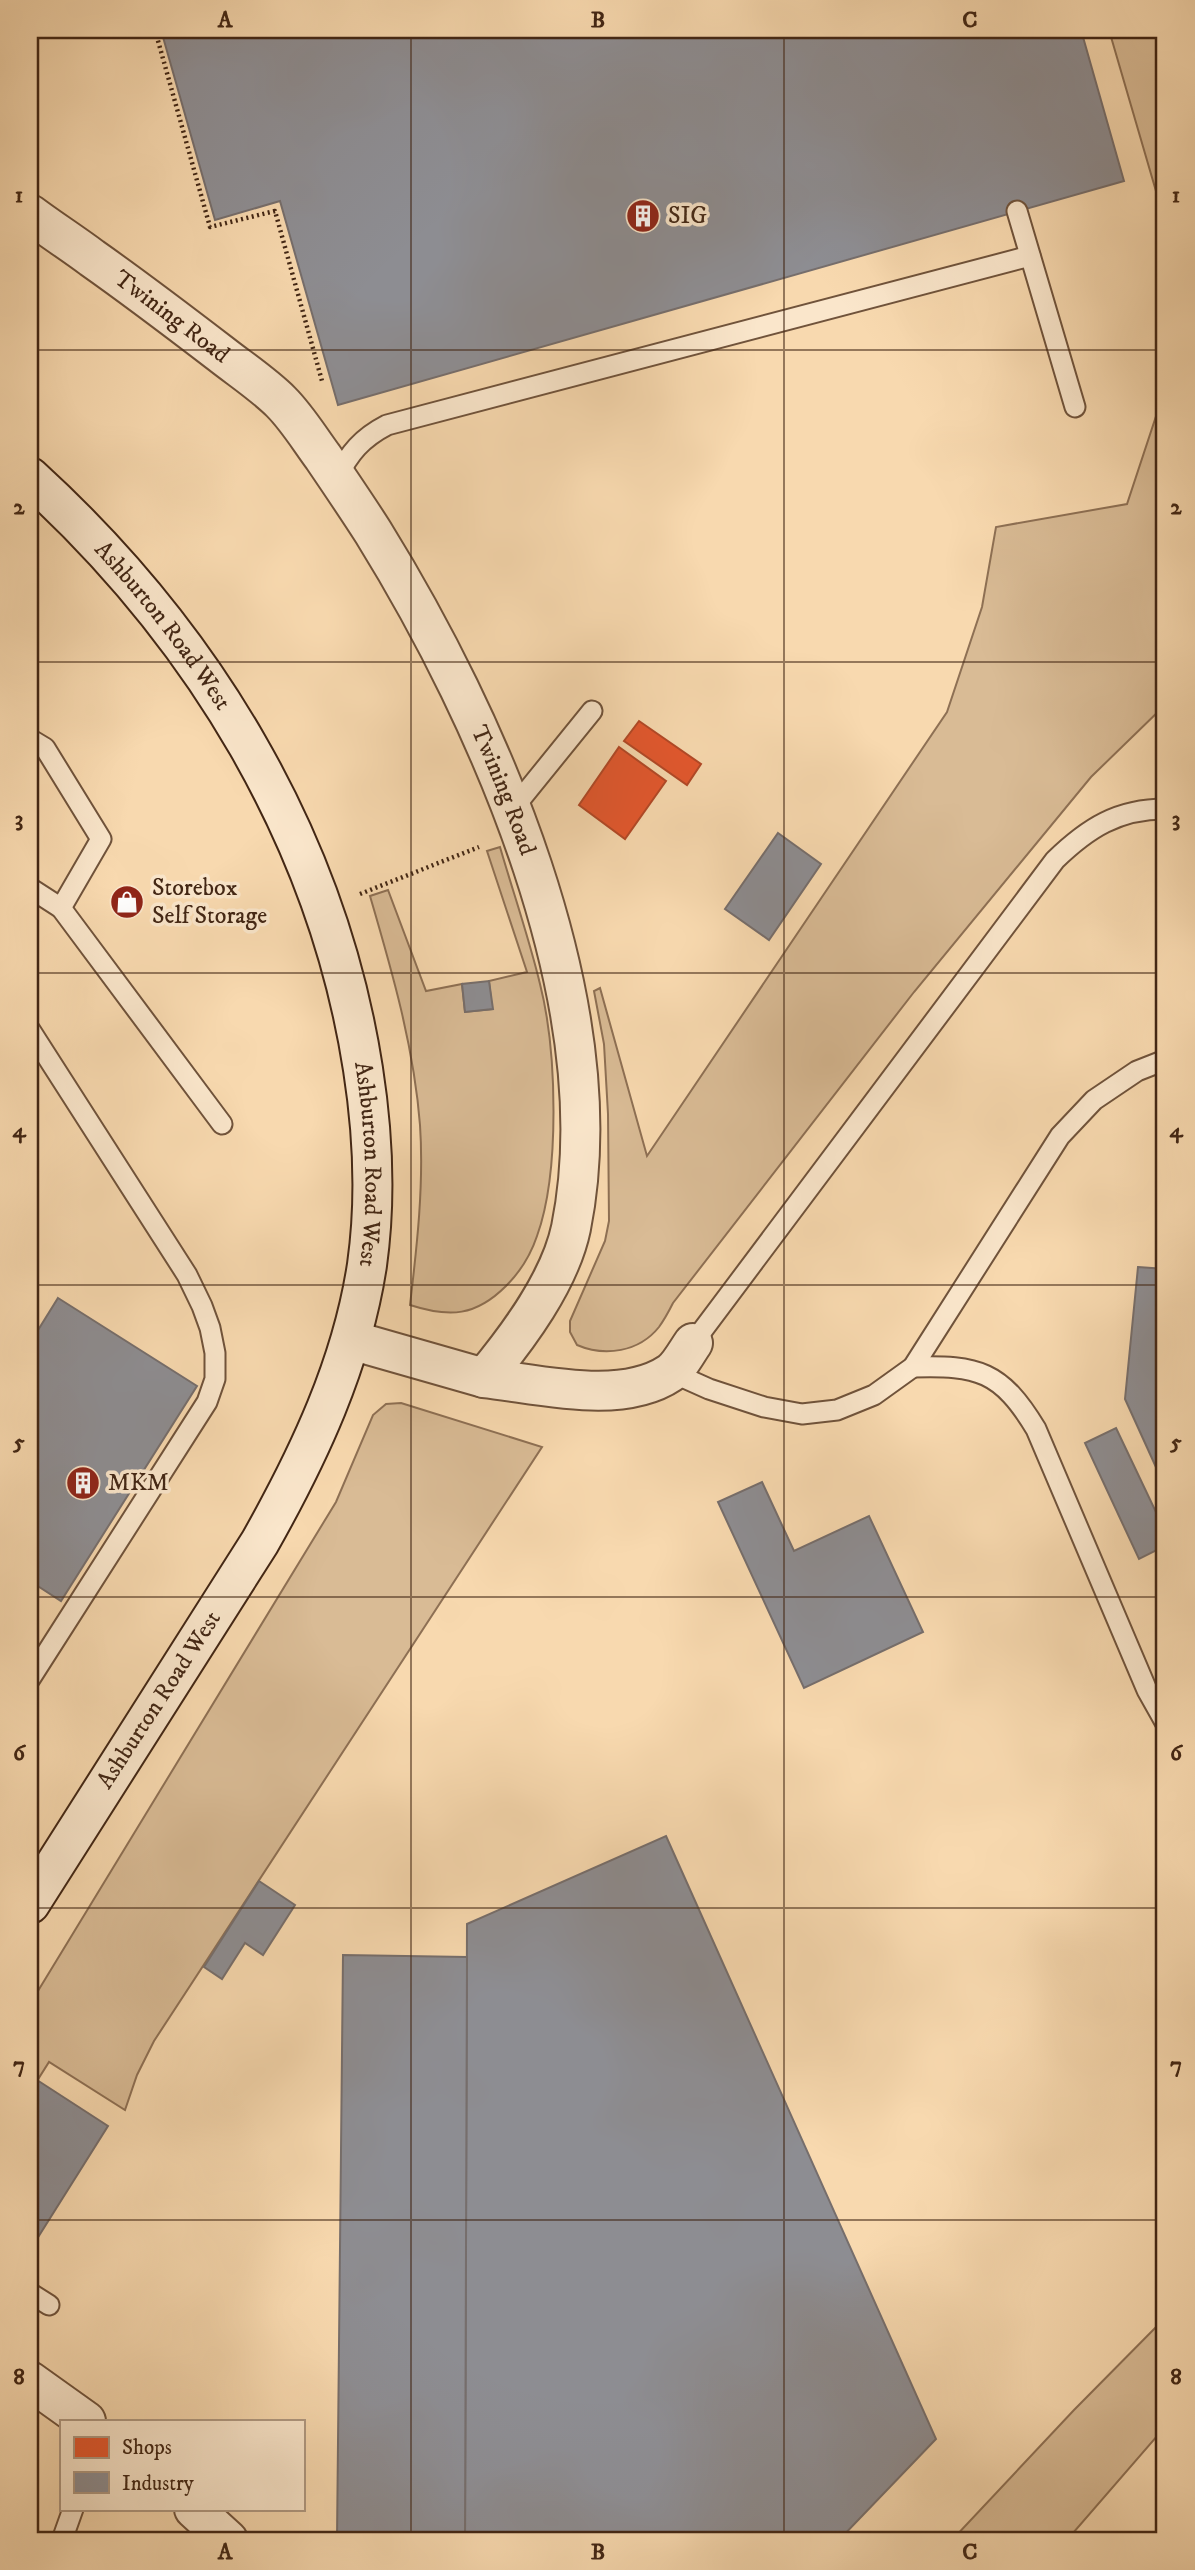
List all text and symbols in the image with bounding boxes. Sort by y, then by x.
text: A [217,6,234,35]
text: B [591,6,605,35]
text: C [962,6,978,35]
text: 1 [15,181,23,210]
text: 1 [1172,181,1180,210]
building icon: SIG [624,197,662,235]
place label: SIG [668,201,707,231]
street label: Twining Road [108,264,236,370]
text: 2 [13,493,25,522]
text: 2 [1170,493,1182,522]
street label: Ashburton Road West [88,535,238,716]
street label: Twining Road [464,721,542,859]
text: 3 [15,805,23,834]
text: 3 [1172,805,1180,834]
place label: Storebox Self Storage [152,873,267,931]
shop icon: Storebox Self Storage [108,883,146,921]
street label: Ashburton Road West [347,1059,387,1269]
text: 4 [12,1116,27,1145]
text: 4 [1169,1116,1184,1145]
text: 5 [12,1428,25,1457]
text: 5 [1169,1428,1182,1457]
building icon: MKM [64,1464,102,1502]
place label: MKM [108,1468,169,1498]
street label: Ashburton Road West [90,1605,228,1795]
text: 6 [13,1739,27,1768]
text: 6 [1170,1739,1184,1768]
text: 7 [13,2051,25,2080]
text: 7 [1170,2051,1182,2080]
text: 8 [13,2363,25,2392]
text: 8 [1170,2363,1182,2392]
legend [60,2420,304,2510]
text: Shops [122,2435,172,2461]
text: Industry [122,2471,195,2497]
text: A [217,2538,234,2567]
text: B [591,2538,605,2567]
text: C [962,2538,978,2567]

